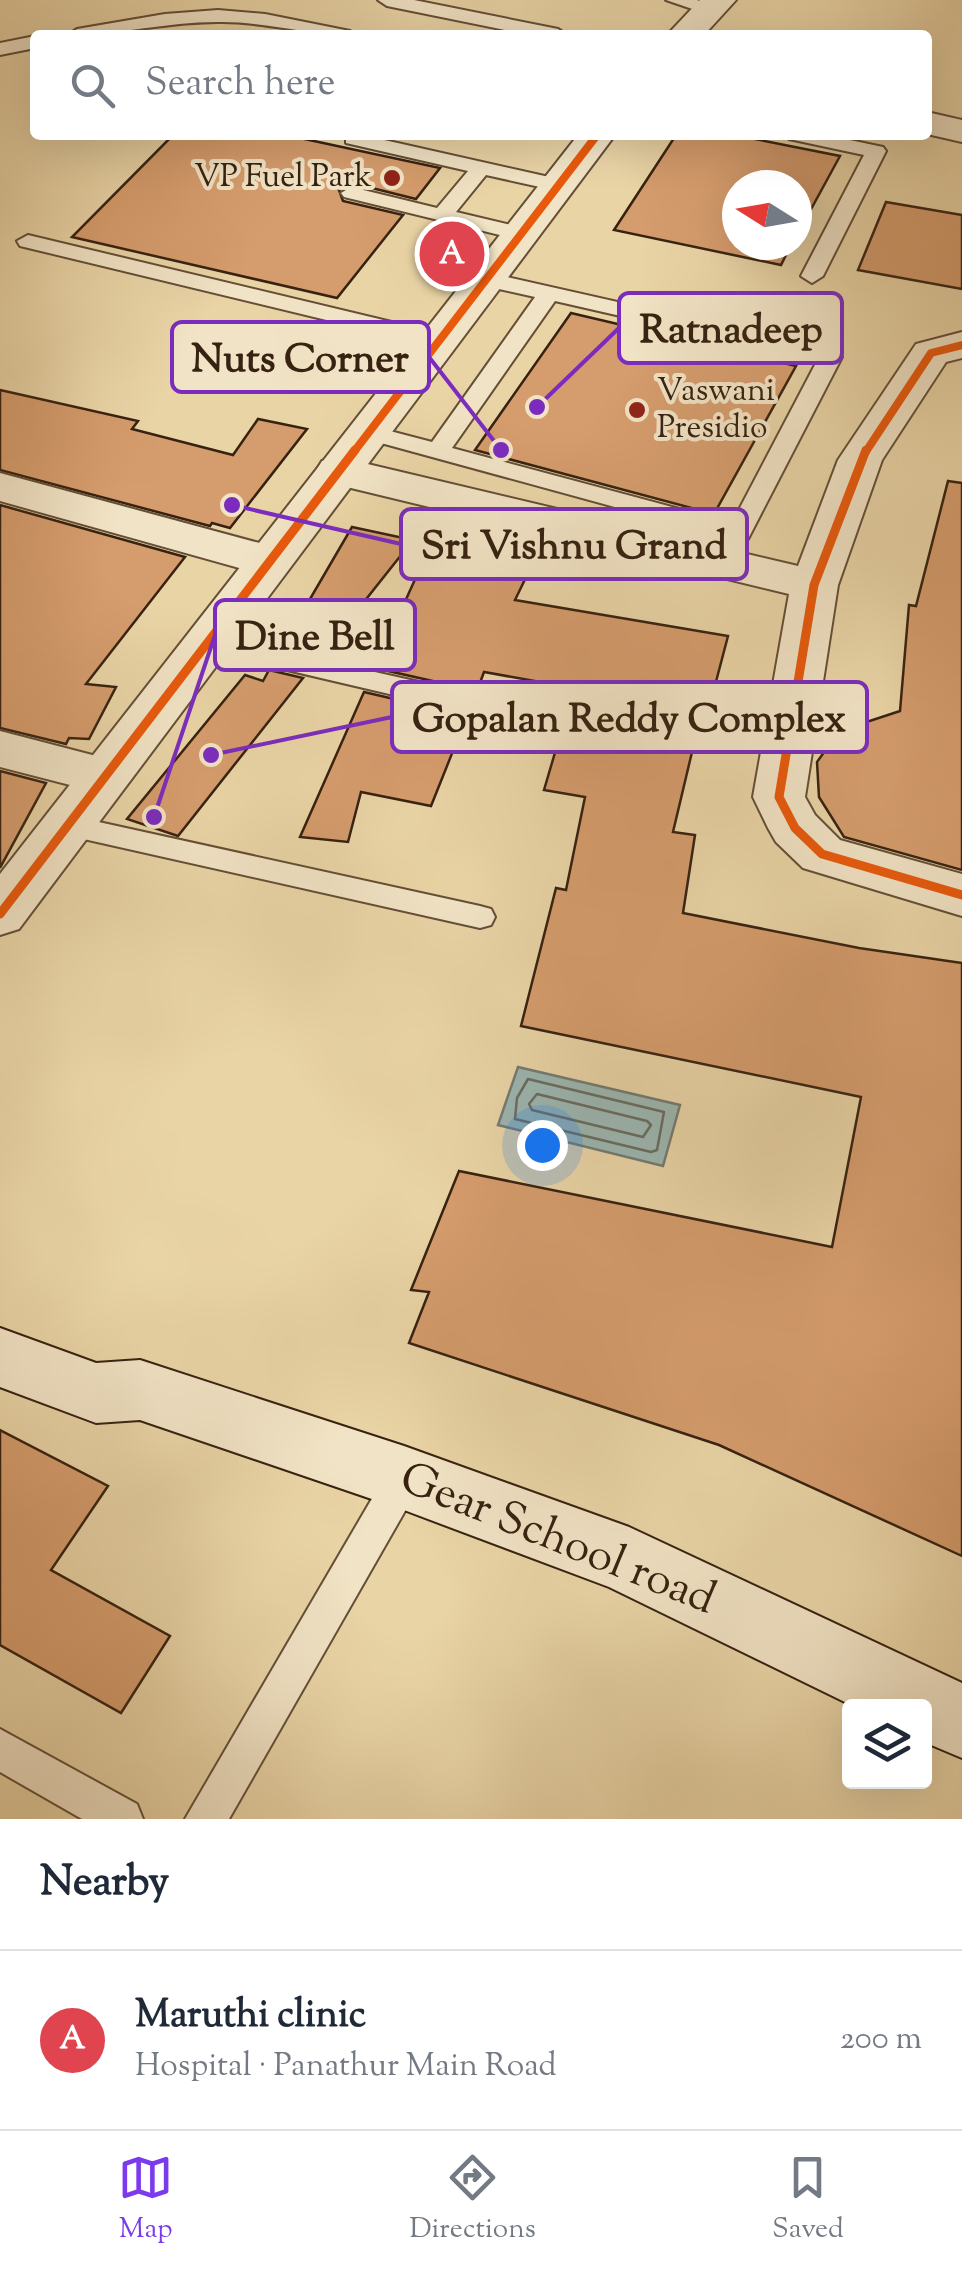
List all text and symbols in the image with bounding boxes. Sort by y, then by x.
search box [30,30,932,140]
icon: search [65,58,120,113]
text: Search here [145,58,336,112]
place label: VP Fuel Park [194,155,372,201]
marker: VP Fuel Park [381,167,403,189]
north arrow [722,170,812,260]
pin: A [420,216,484,292]
callout: Ratnadeep [619,293,842,363]
text: Ratnadeep [639,304,823,361]
callout: Nuts Corner [172,322,429,392]
text: Nuts Corner [191,333,410,390]
place label: Vaswani Presidio [657,369,775,452]
marker: Vaswani Presidio [626,399,648,421]
callout: Sri Vishnu Grand [401,509,747,579]
text: Sri Vishnu Grand [421,520,727,577]
callout: Dine Bell [215,600,415,670]
text: Dine Bell [235,611,396,668]
callout: Gopalan Reddy Complex [392,682,867,752]
text: Gopalan Reddy Complex [412,693,846,750]
your location [517,1120,568,1171]
street label: Gear School road [389,1448,725,1634]
map controls [842,1699,932,1789]
button: layers [842,1699,932,1789]
text: Nearby [40,1854,169,1914]
text: Maruthi clinic [135,1990,366,2044]
text: A [60,2017,85,2063]
text: 200 m [840,2017,922,2063]
text: Hospital · Panathur Main Road [135,2044,557,2090]
tab: Map [118,2150,173,2250]
tab: Directions [409,2150,536,2250]
tab: Saved [772,2150,844,2250]

